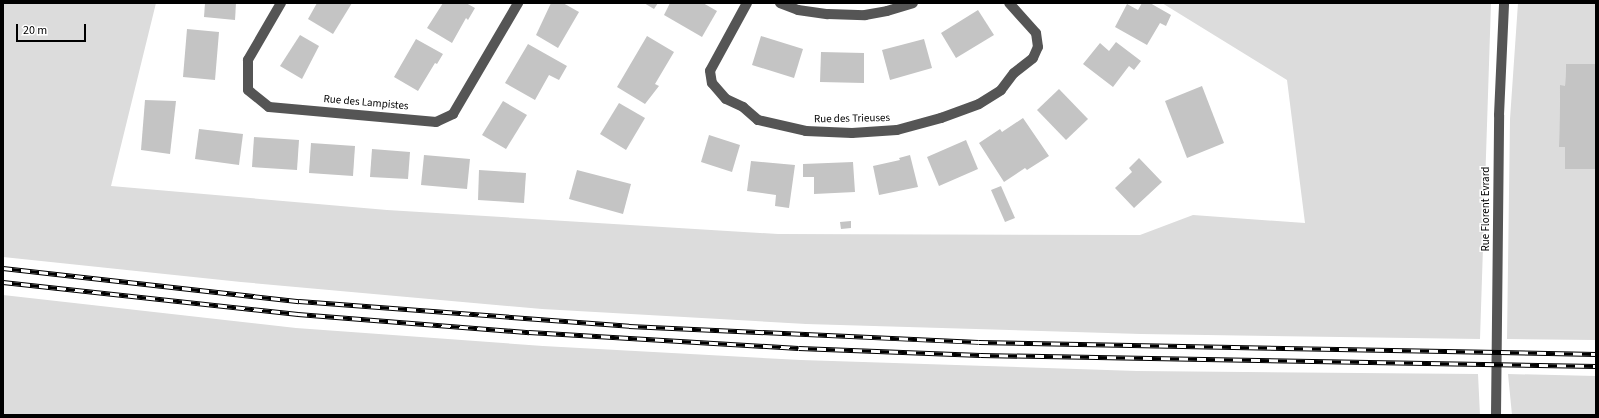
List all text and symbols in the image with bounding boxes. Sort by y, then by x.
scale bar [18,16,88,42]
text: 20 m [23,22,47,39]
street label: Rue des Lampistes [323,93,409,113]
street label: Rue des Trieuses [814,112,890,126]
street label: Rue Florent Evrard [1479,167,1493,251]

